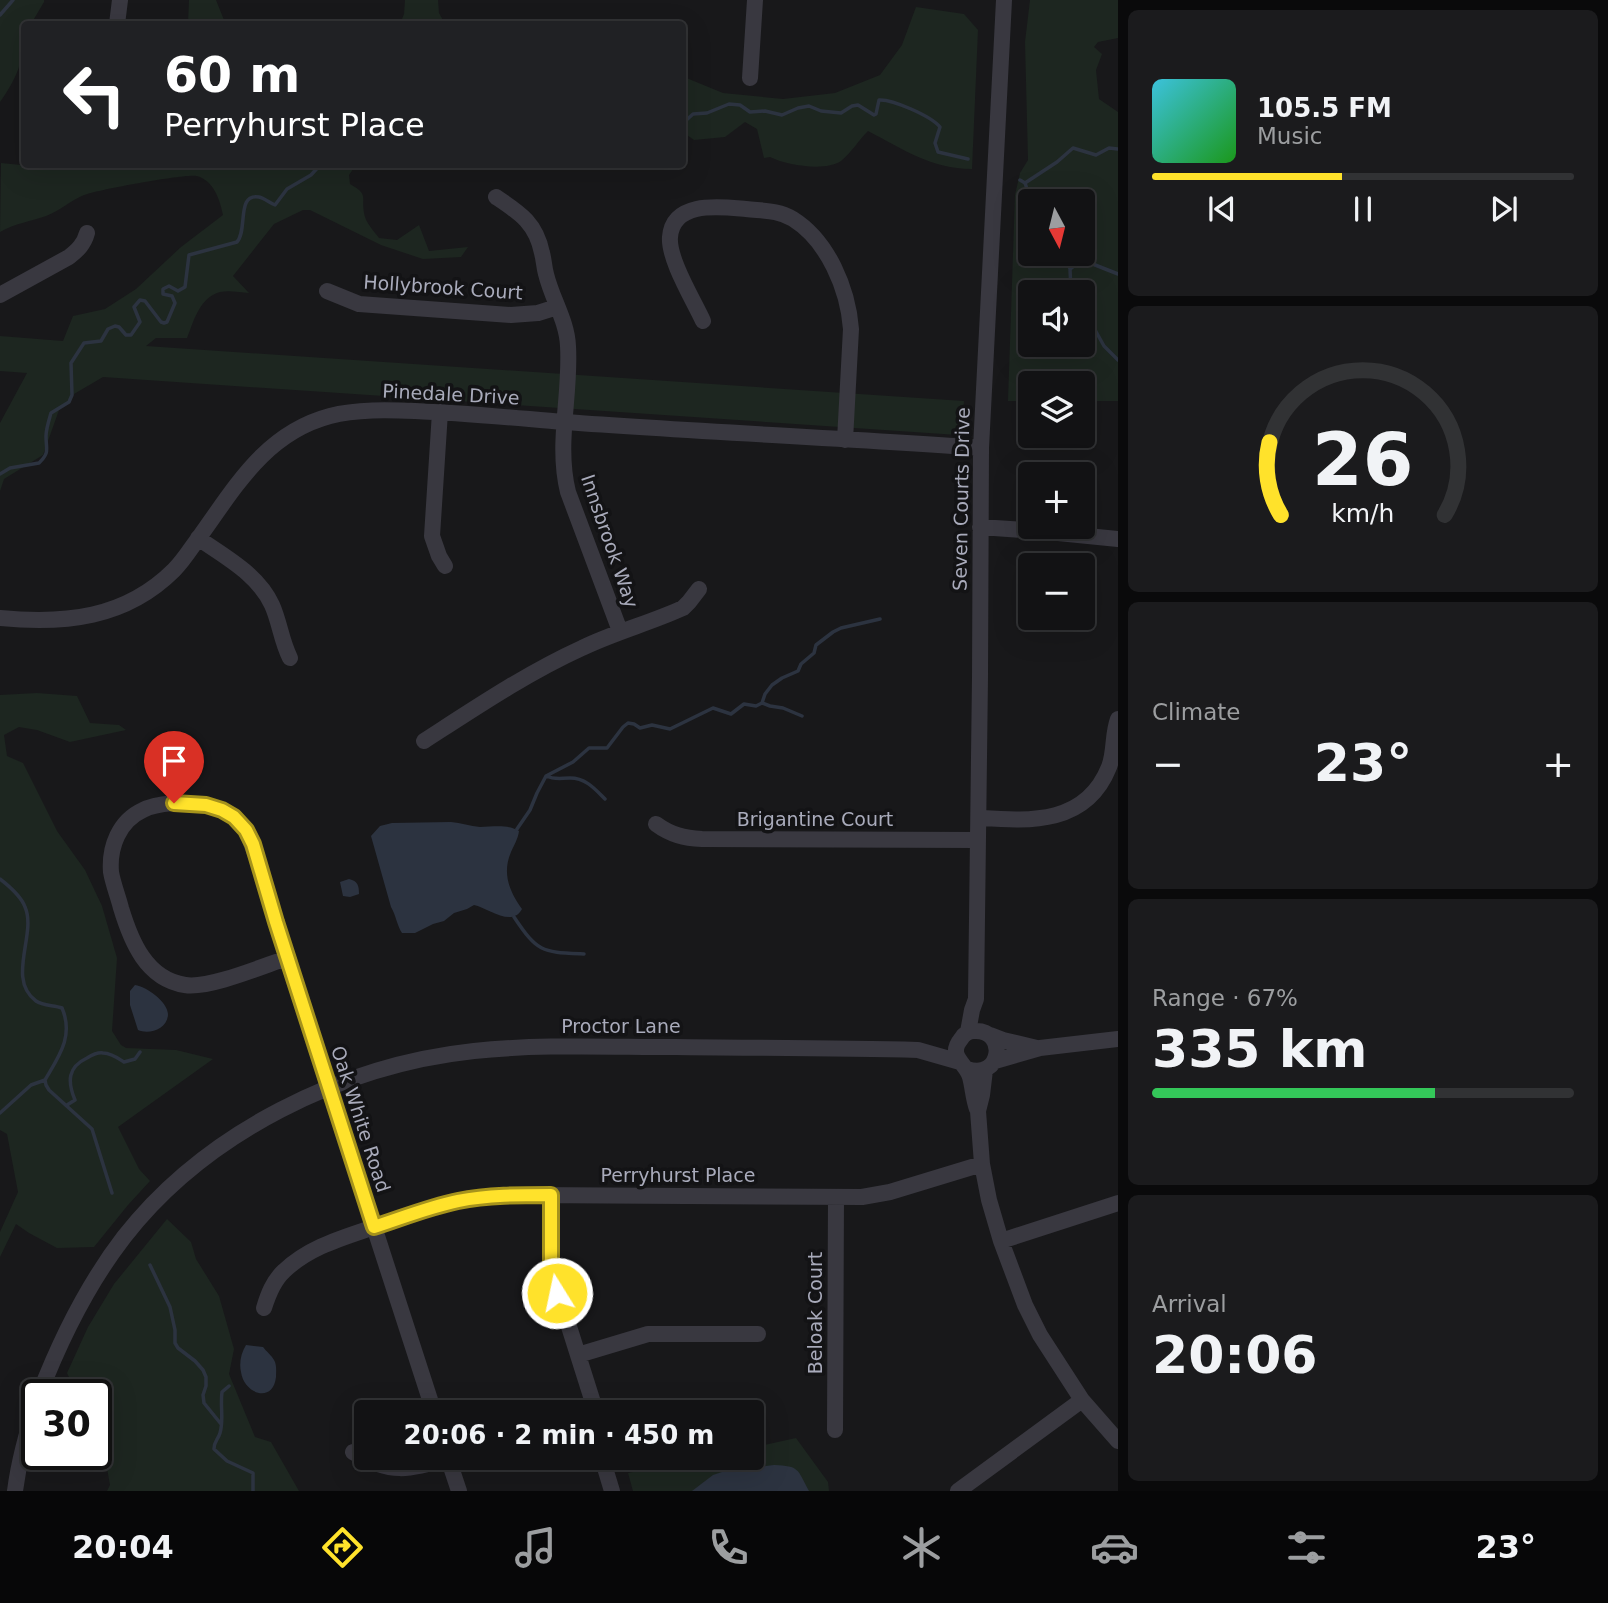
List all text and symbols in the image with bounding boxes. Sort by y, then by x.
text: 60 m [164,47,300,104]
icon: left [49,49,140,140]
text: 105.5 FM [1257,93,1392,123]
text: Perryhurst Place [164,106,425,144]
text: Music [1257,123,1322,149]
north arrow [1018,189,1096,266]
map controls [1018,189,1095,630]
icon: previous [1203,190,1241,228]
icon: pause [1344,190,1382,228]
icon: next [1485,190,1523,228]
street label: Hollybrook Court [363,270,523,304]
button: sound [1018,280,1095,357]
button: layers [1018,371,1095,448]
street label: Pinedale Drive [382,379,520,409]
street label: Seven Courts Drive [948,407,974,591]
text: 26 [1312,418,1414,503]
button: + [1018,462,1095,539]
street label: Innsbrook Way [577,471,643,611]
text: km/h [1331,499,1395,528]
button: − [1018,553,1095,630]
text: Climate [1152,699,1241,725]
pin [144,731,204,803]
text: 23° [1314,733,1412,793]
icon: arrive [155,742,193,780]
text: − [1152,742,1184,786]
text: + [1542,742,1574,786]
street label: Brigantine Court [737,808,893,830]
text: Range · 67% [1152,985,1298,1011]
street label: Proctor Lane [561,1015,681,1037]
text: 335 km [1152,1019,1367,1079]
street label: Oak White Road [327,1043,395,1195]
street label: Perryhurst Place [601,1164,755,1186]
street label: Beloak Court [804,1252,826,1374]
position arrow [520,1256,594,1330]
text: Arrival [1152,1291,1227,1317]
text: 20:06 [1152,1325,1318,1385]
speed limit sign: 30 [21,1379,112,1470]
text: 20:06 · 2 min · 450 m [404,1420,714,1450]
icon: directions [318,1523,367,1572]
icon: music [511,1523,560,1572]
icon: phone [704,1523,753,1572]
icon: climate [897,1523,946,1572]
icon: car [1090,1523,1139,1572]
icon: filters [1282,1523,1331,1572]
text: 20:04 [72,1528,174,1566]
text: 23° [1475,1528,1536,1566]

